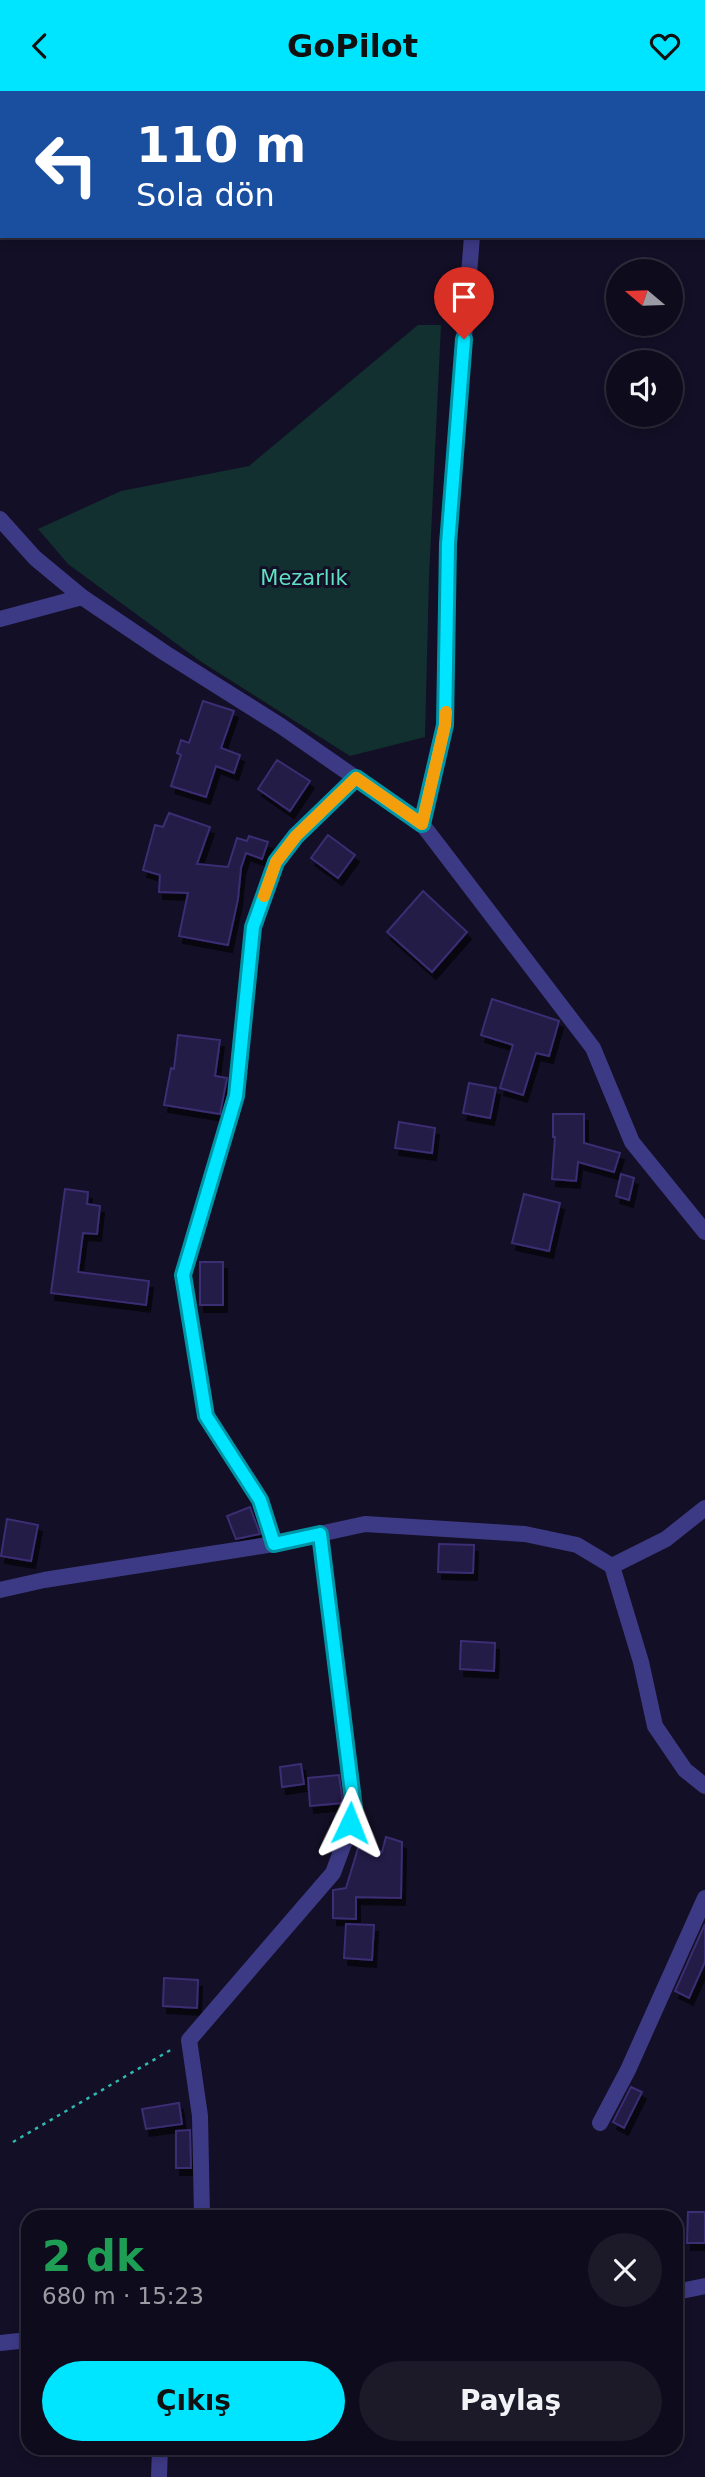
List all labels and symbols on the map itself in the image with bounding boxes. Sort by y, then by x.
north arrow [606,259,682,336]
pin [434,267,494,339]
park label: Mezarlık [260,566,349,590]
position arrow [313,1786,387,1860]

